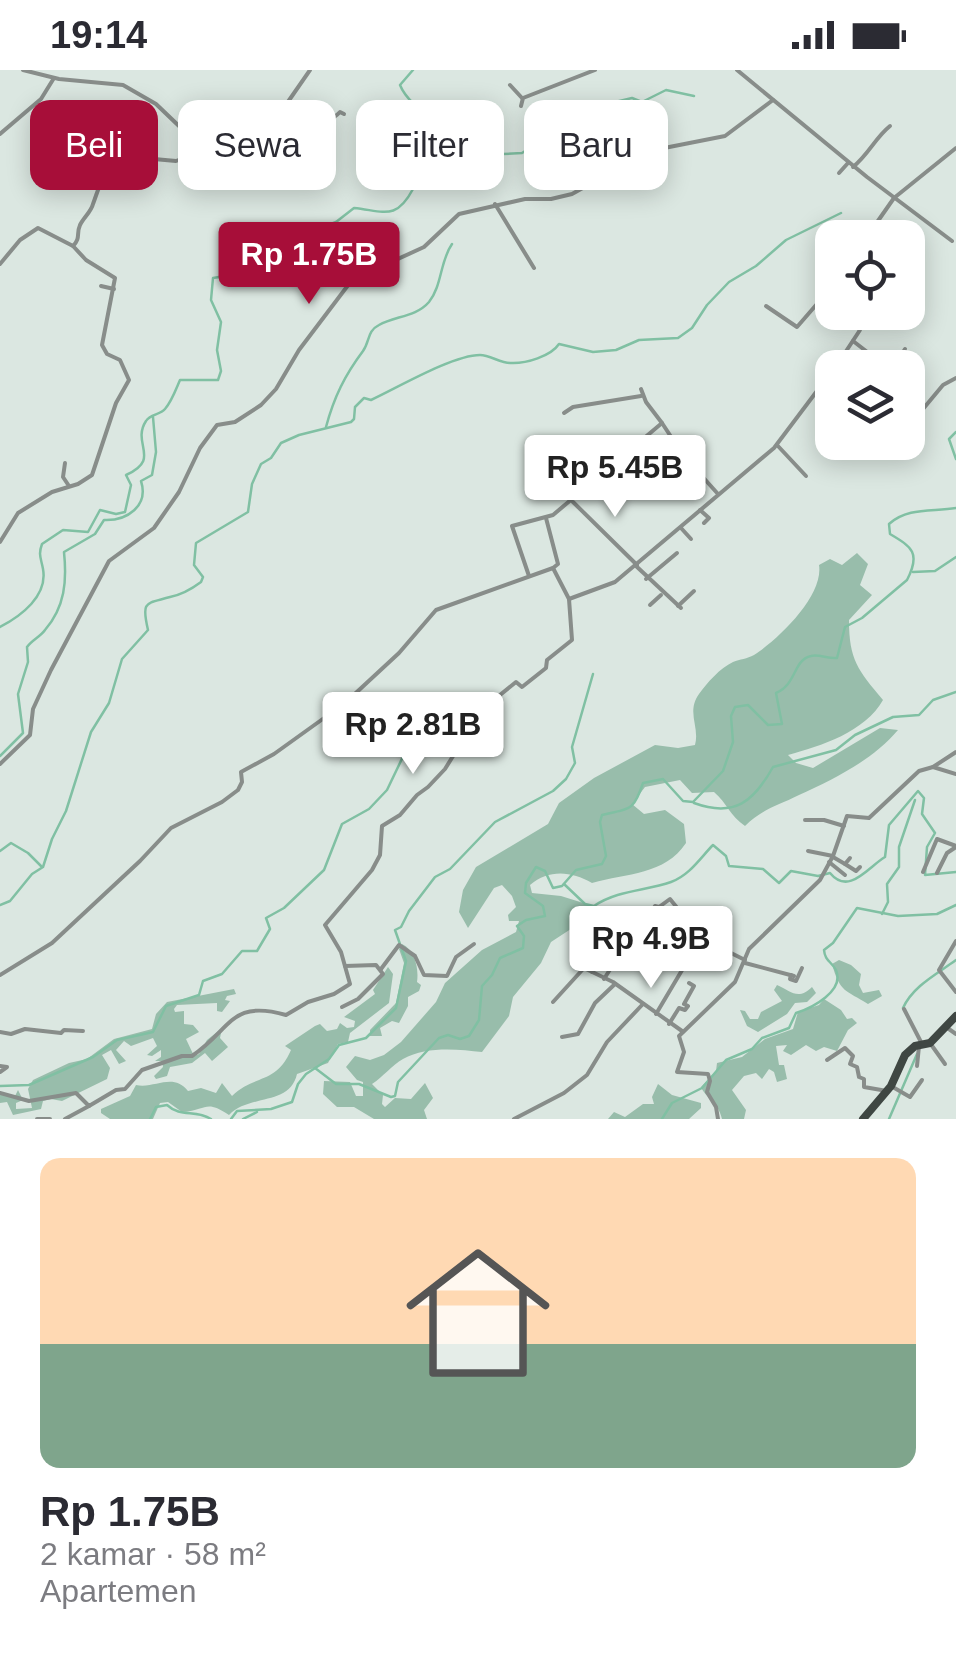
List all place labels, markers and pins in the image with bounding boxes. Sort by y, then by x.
pin: Rp 1.75B [206,222,412,307]
pin: Rp 5.45B [512,435,718,520]
pin: Rp 2.81B [310,692,516,777]
pin: Rp 4.9B [559,906,743,991]

